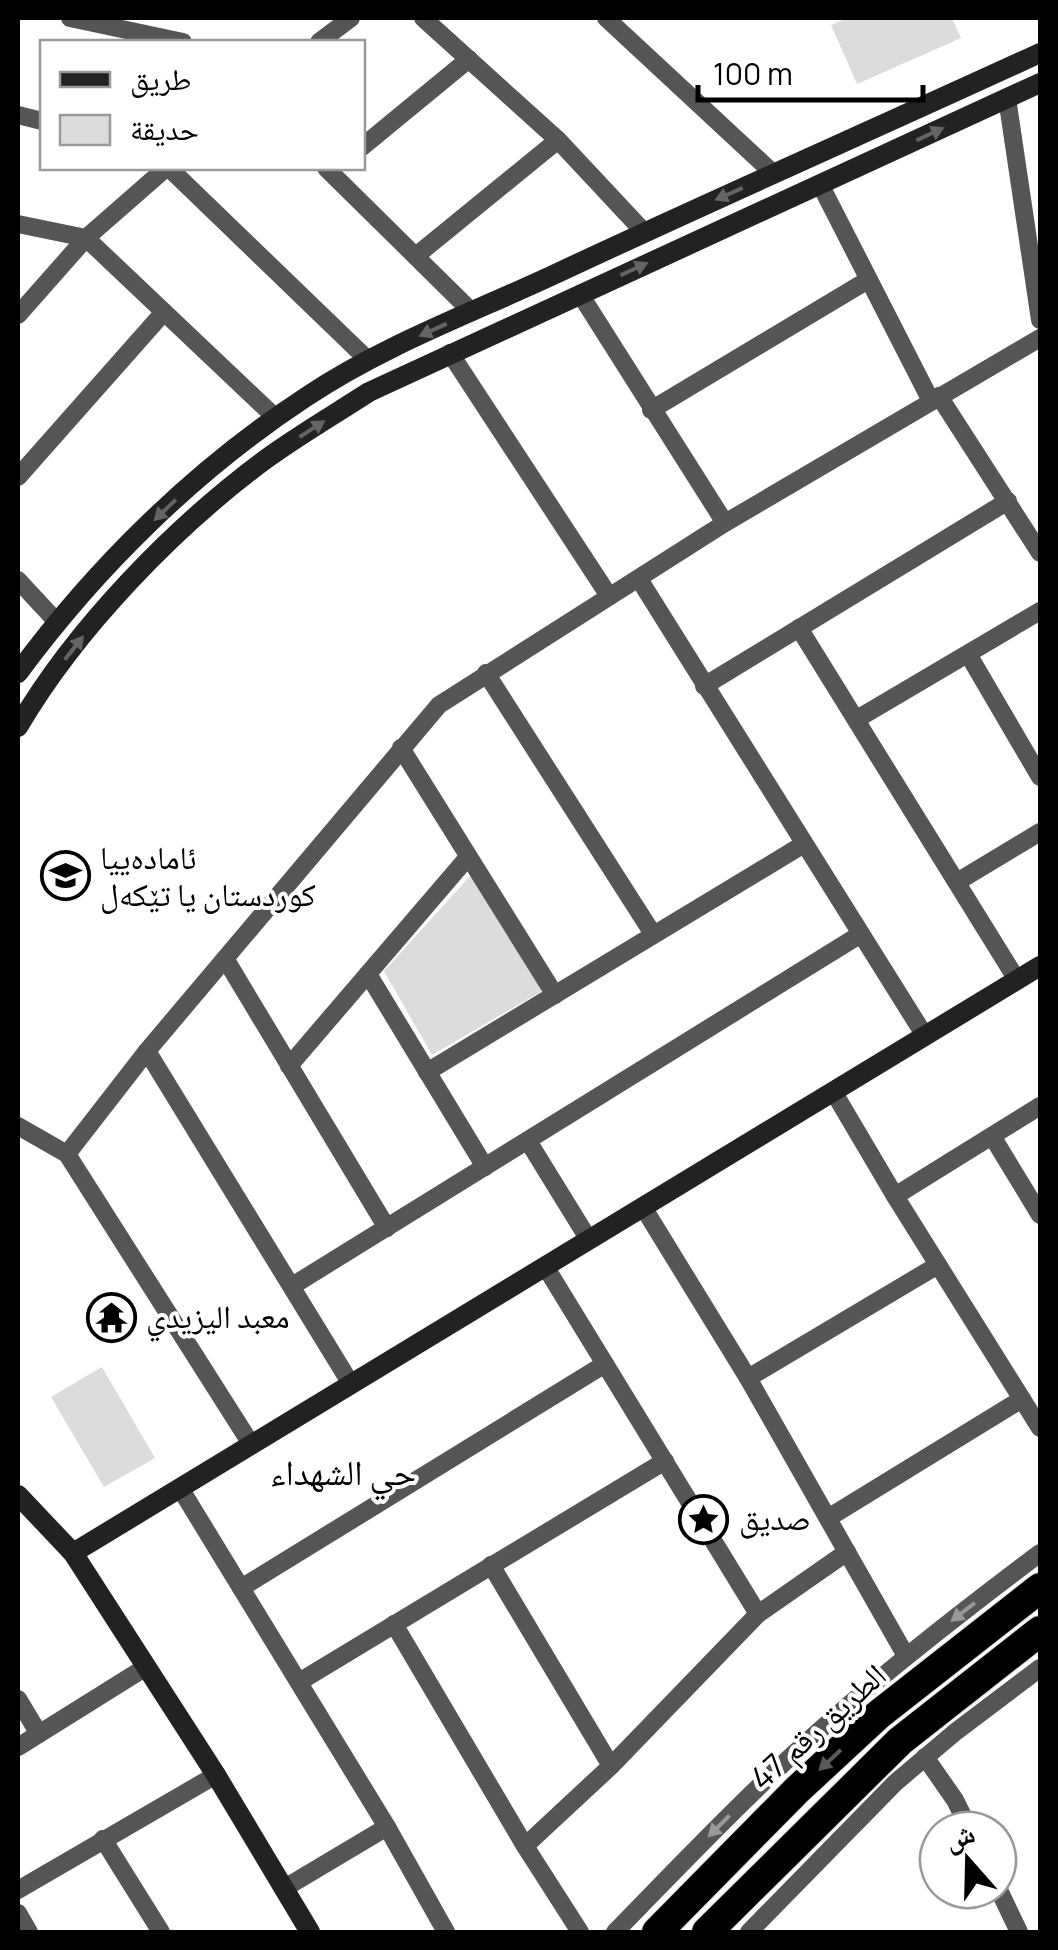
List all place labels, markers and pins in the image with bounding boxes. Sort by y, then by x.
place label: ئامادەییا کوردستان یا تێکەل [100,835,316,916]
school or university icon: ئامادەییا کوردستان یا تێکەل [39,850,91,902]
temple icon: معبد اليزيدي [85,1291,137,1343]
place label: معبد اليزيدي [146,1294,290,1342]
place icon: صديق [678,1493,730,1545]
place label: صديق [739,1496,811,1540]

